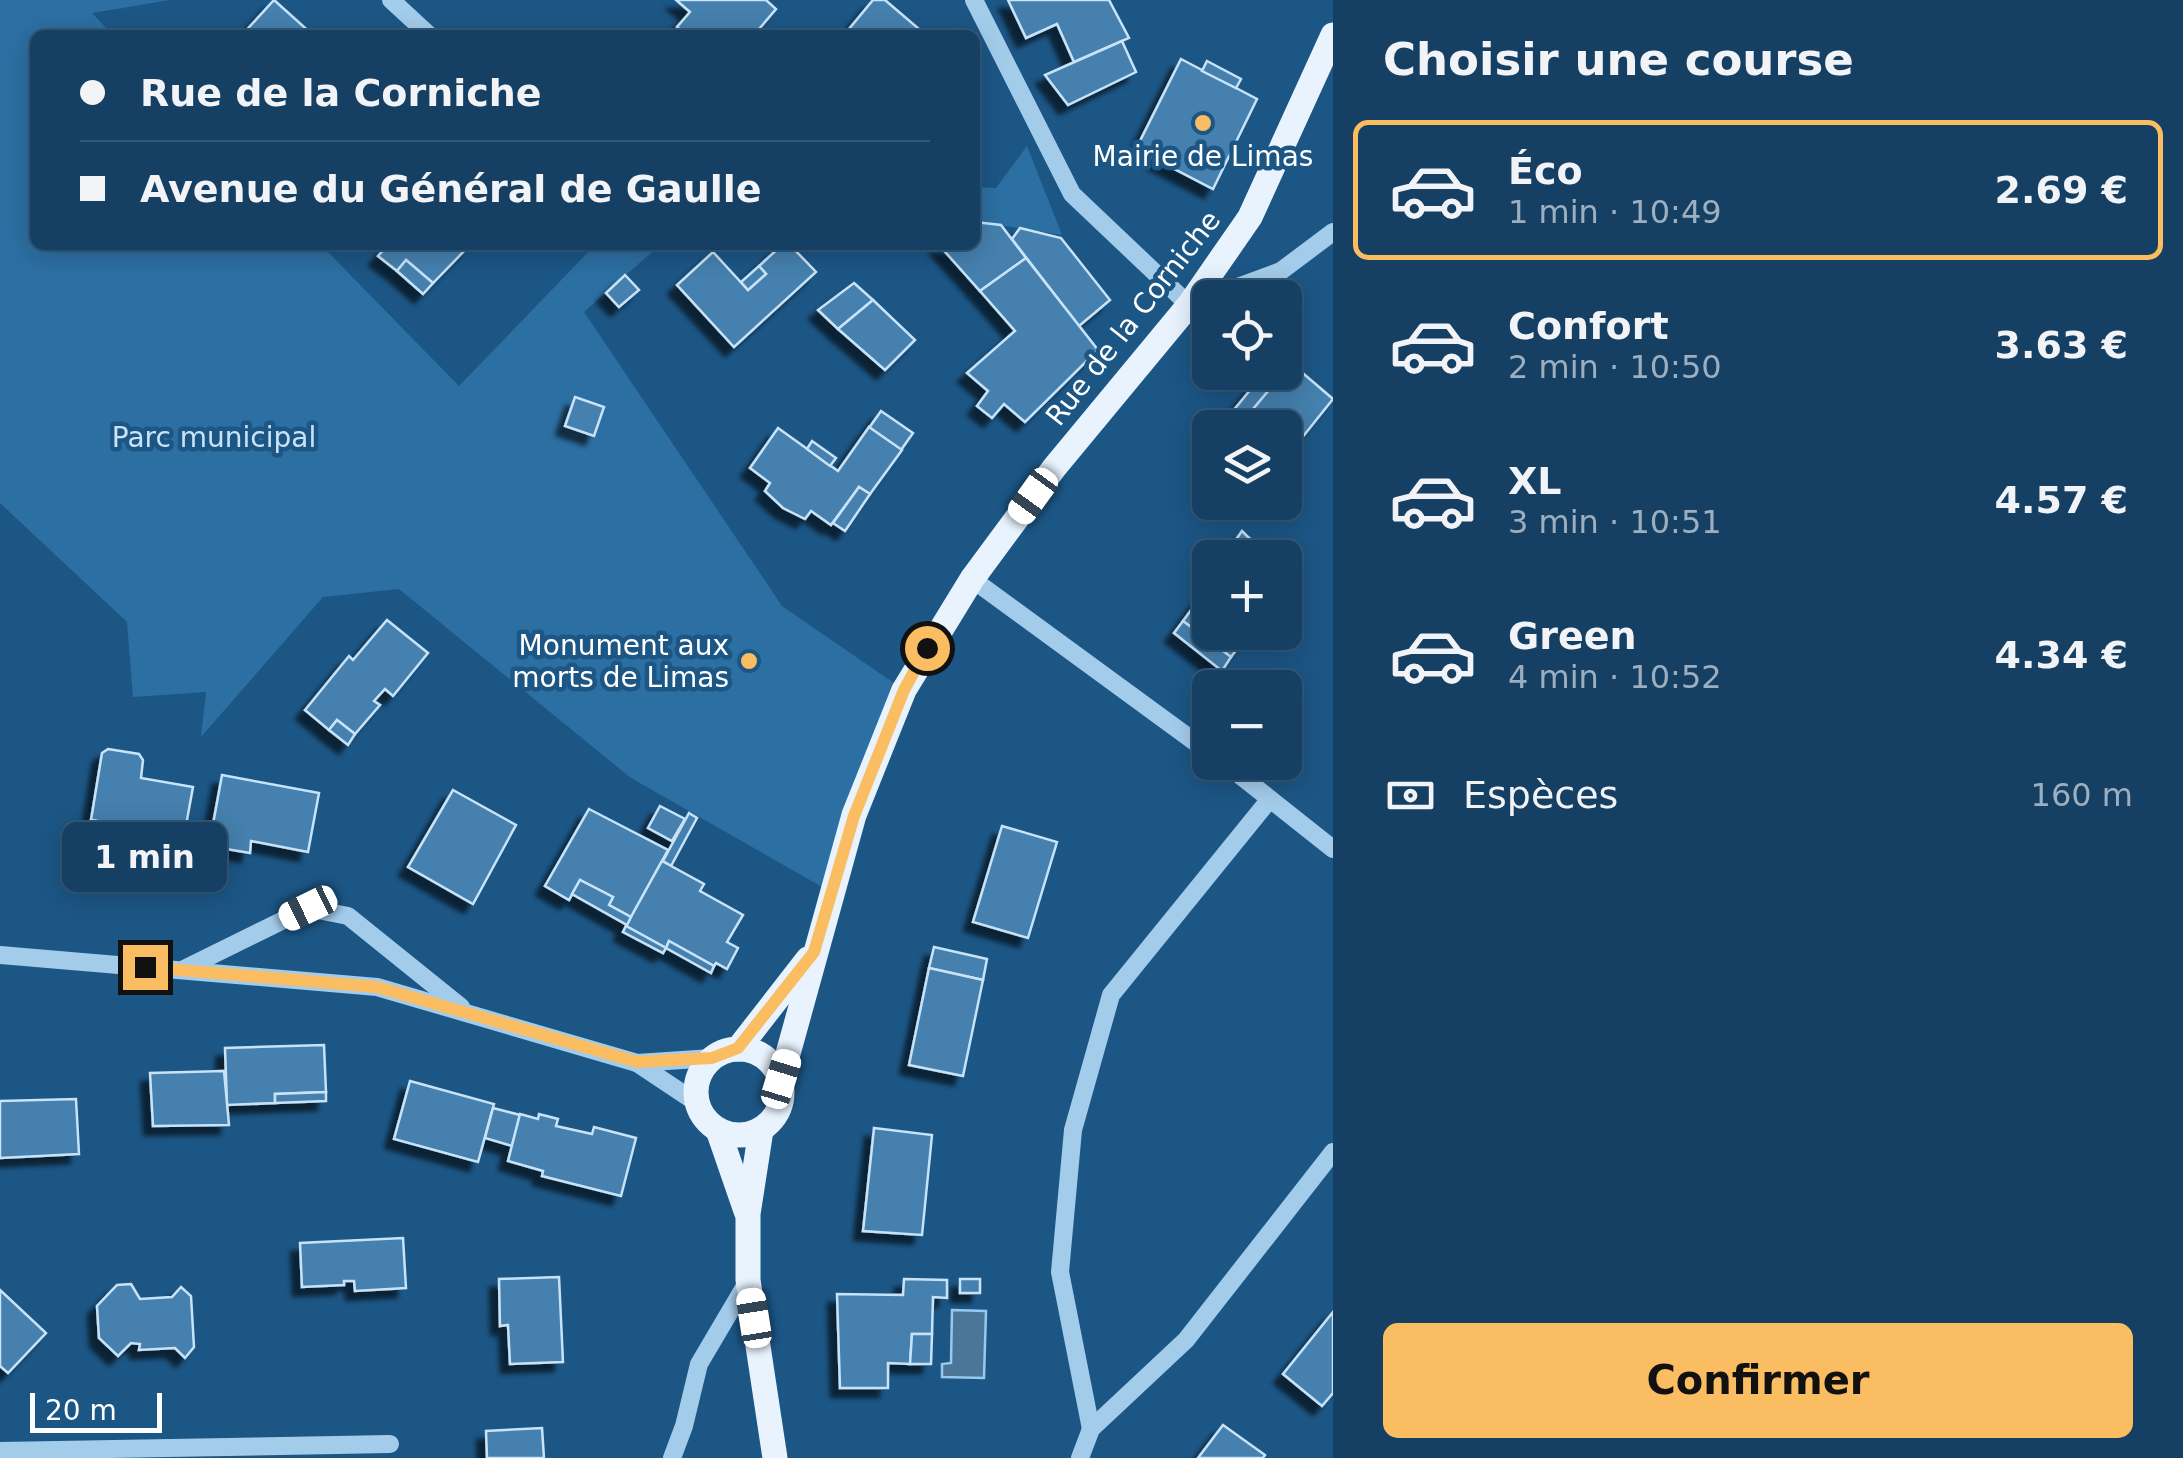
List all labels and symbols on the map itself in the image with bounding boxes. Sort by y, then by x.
marker: Mairie de Limas [1192,112,1214,134]
place label: Mairie de Limas [1093,140,1313,173]
street label: Rue de la Corniche [1039,204,1227,432]
park label: Parc municipal [112,421,316,454]
car [1003,463,1063,529]
route start [905,626,950,671]
place label: Monument aux morts de Limas [512,629,729,694]
marker: Monument aux morts de Limas [738,650,760,672]
callout: 1 min [62,822,228,892]
car [274,881,342,935]
route end [123,945,168,990]
car [758,1046,804,1112]
car [734,1286,774,1350]
scale bar [30,1388,162,1432]

